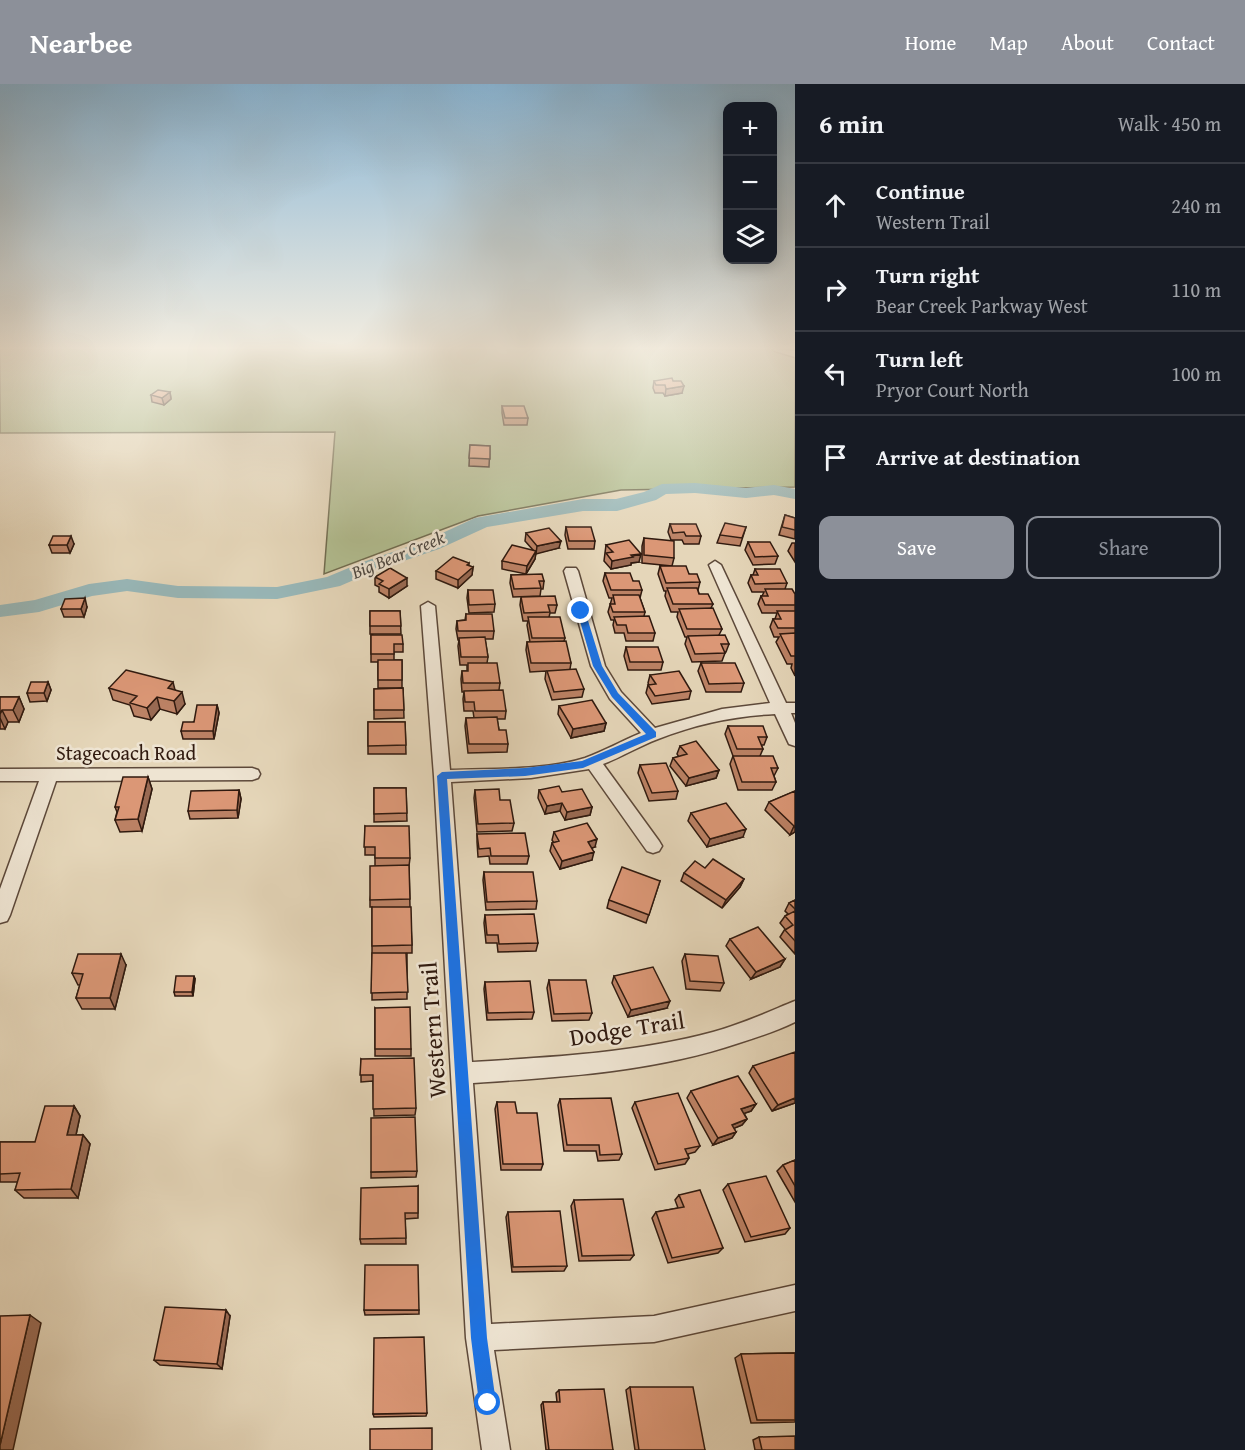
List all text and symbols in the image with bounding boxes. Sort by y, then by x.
text: Nearbee [30,22,133,63]
text: Home [905,27,956,58]
text: Map [989,27,1028,58]
text: About [1061,27,1114,58]
text: Contact [1147,27,1215,58]
map controls [723,102,777,264]
button: + [723,102,777,156]
text: 6 min [819,104,884,143]
text: Walk · 450 m [1118,109,1221,138]
button: − [723,156,777,210]
text: Continue [876,175,965,207]
icon: ahead [819,189,852,222]
text: 240 m [1171,191,1221,220]
text: Western Trail [876,207,990,236]
button: layers [723,210,777,264]
text: Turn right [876,259,979,291]
icon: right [819,273,852,306]
text: 110 m [1171,275,1221,304]
text: Bear Creek Parkway West [876,291,1088,320]
text: Turn left [876,343,963,375]
icon: left [819,357,852,390]
text: 100 m [1171,359,1221,388]
text: Pryor Court North [876,375,1029,404]
icon: arrive [819,441,852,474]
text: Arrive at destination [876,441,1080,473]
button: Save [819,516,1014,579]
button: Share [1026,516,1221,579]
water label: Big Bear Creek [346,523,449,586]
route end [567,597,593,623]
street label: Stagecoach Road [56,738,196,767]
street label: Western Trail [410,960,455,1099]
street label: Dodge Trail [567,1002,687,1055]
route start [474,1389,500,1415]

